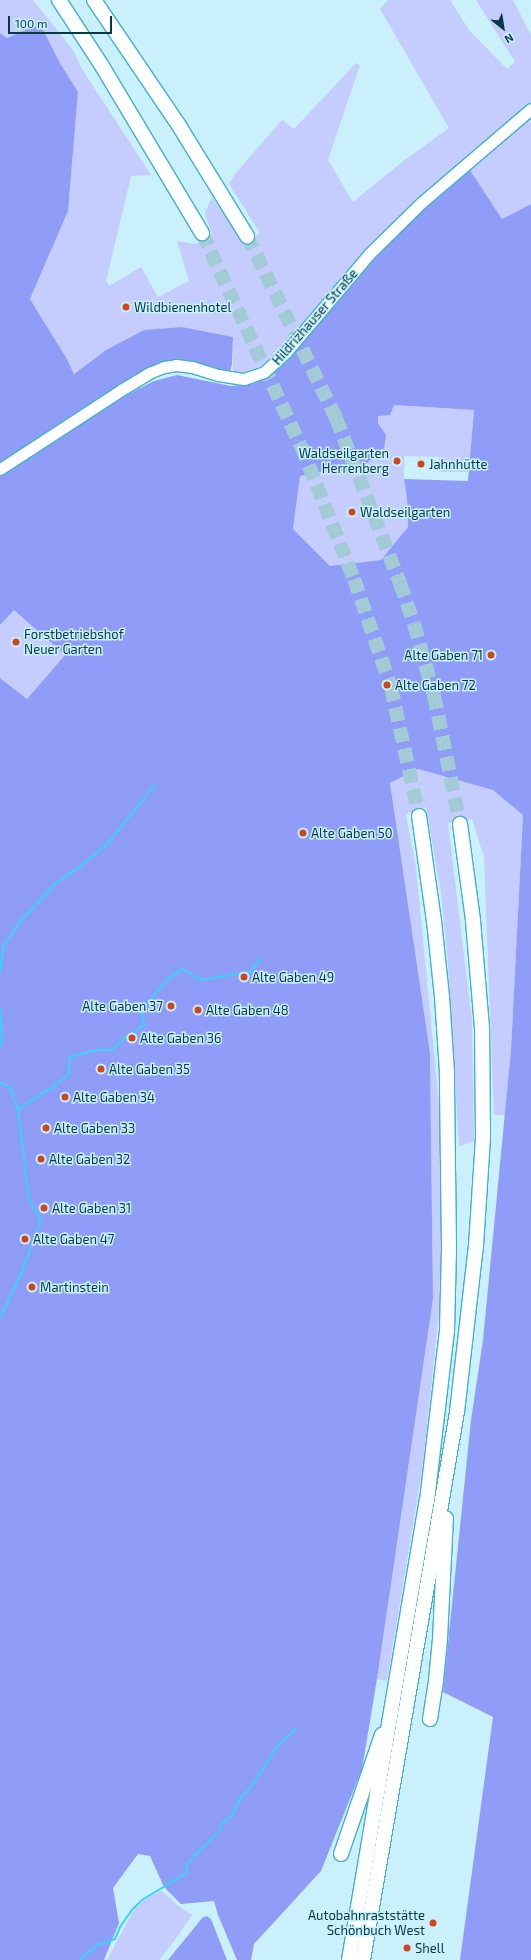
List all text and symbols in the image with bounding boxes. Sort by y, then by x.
scale bar [10,8,114,34]
north arrow [483,8,523,48]
text: 100 m [15,16,47,30]
text: N [503,31,516,46]
street label: Hildrizhauser Straße [269,266,361,368]
place label: Wildbienenhotel [134,299,231,315]
marker: Wildbienenhotel [121,302,131,312]
place label: Waldseilgarten Herrenberg [299,446,389,477]
marker: Waldseilgarten Herrenberg [392,456,402,466]
place label: Jahnhütte [429,456,488,472]
marker: Jahnhütte [416,459,426,469]
place label: Waldseilgarten [360,504,450,520]
marker: Waldseilgarten [347,507,357,517]
place label: Forstbetriebshof Neuer Garten [24,627,124,658]
marker: Forstbetriebshof Neuer Garten [11,637,21,647]
place label: Alte Gaben 71 [404,647,483,663]
marker: Alte Gaben 71 [486,650,496,660]
place label: Alte Gaben 72 [395,677,476,693]
marker: Alte Gaben 72 [382,680,392,690]
place label: Alte Gaben 50 [311,825,393,841]
marker: Alte Gaben 50 [298,828,308,838]
place label: Alte Gaben 49 [252,969,334,985]
marker: Alte Gaben 49 [239,972,249,982]
place label: Alte Gaben 37 [82,998,163,1014]
marker: Alte Gaben 37 [166,1001,176,1011]
place label: Alte Gaben 48 [206,1002,289,1018]
marker: Alte Gaben 48 [193,1005,203,1015]
place label: Alte Gaben 36 [140,1030,221,1046]
marker: Alte Gaben 36 [127,1033,137,1043]
place label: Alte Gaben 35 [109,1061,190,1077]
marker: Alte Gaben 35 [96,1064,106,1074]
place label: Alte Gaben 34 [73,1089,155,1105]
marker: Alte Gaben 34 [60,1092,70,1102]
place label: Alte Gaben 33 [54,1120,135,1136]
marker: Alte Gaben 33 [41,1123,51,1133]
place label: Alte Gaben 32 [49,1151,130,1167]
marker: Alte Gaben 32 [36,1154,46,1164]
place label: Alte Gaben 31 [52,1200,131,1216]
marker: Alte Gaben 31 [39,1203,49,1213]
place label: Alte Gaben 47 [33,1231,114,1247]
marker: Alte Gaben 47 [20,1234,30,1244]
place label: Martinstein [40,1279,109,1295]
marker: Martinstein [27,1282,37,1292]
place label: Autobahnraststätte Schönbuch West [308,1908,425,1939]
marker: Autobahnraststätte Schönbuch West [428,1918,438,1928]
place label: Shell [415,1940,445,1956]
marker: Shell [402,1943,412,1953]

